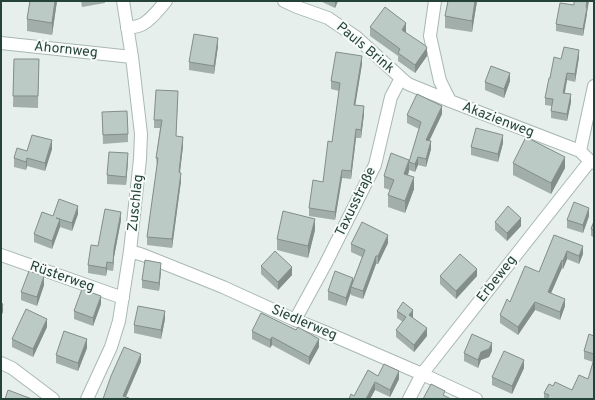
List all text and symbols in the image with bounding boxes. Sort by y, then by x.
street label: Pauls Brink [332,19,398,77]
street label: Ahornweg [33,38,99,62]
street label: Akazienweg [460,99,536,141]
street label: Taxusstraße [332,164,380,240]
street label: Zuschlag [125,174,147,232]
street label: Erbeweg [473,252,521,306]
street label: Rüsterweg [27,258,97,296]
street label: Siedlerweg [268,302,340,344]

